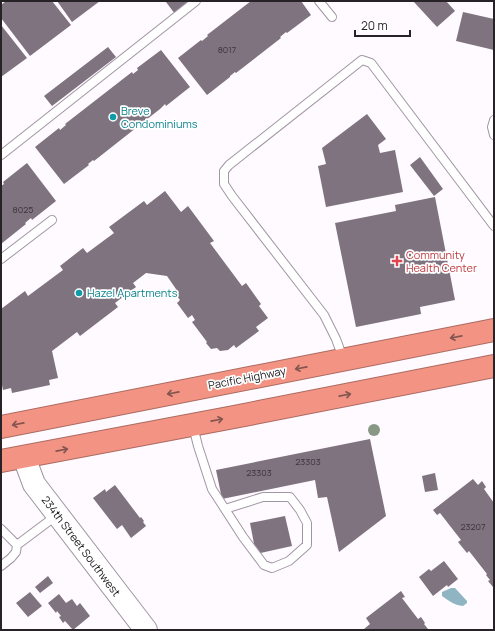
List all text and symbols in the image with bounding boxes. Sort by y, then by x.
scale bar [355,12,410,38]
text: 20 m [361,17,388,34]
house number: 8017 [218,43,237,56]
place label: Breve Condominiums [121,103,198,131]
marker: Breve Condominiums [108,112,118,122]
house number: 8025 [12,203,34,216]
place label: Community Health Center [406,247,477,275]
marker: Community Health Center [391,255,403,267]
place label: Hazel Apartments [87,285,178,300]
marker: Hazel Apartments [74,288,84,298]
one-way arrow [450,334,463,342]
street label: Pacific Highway [207,363,287,392]
one-way arrow [295,364,308,372]
one-way arrow [167,390,180,398]
one-way arrow [338,391,351,399]
one-way arrow [210,416,223,424]
one-way arrow [12,421,25,429]
one-way arrow [55,446,68,454]
house number: 23303 [295,455,321,468]
house number: 23303 [246,466,272,479]
street label: 234th Street Southwest [39,492,124,599]
house number: 23207 [460,520,486,533]

